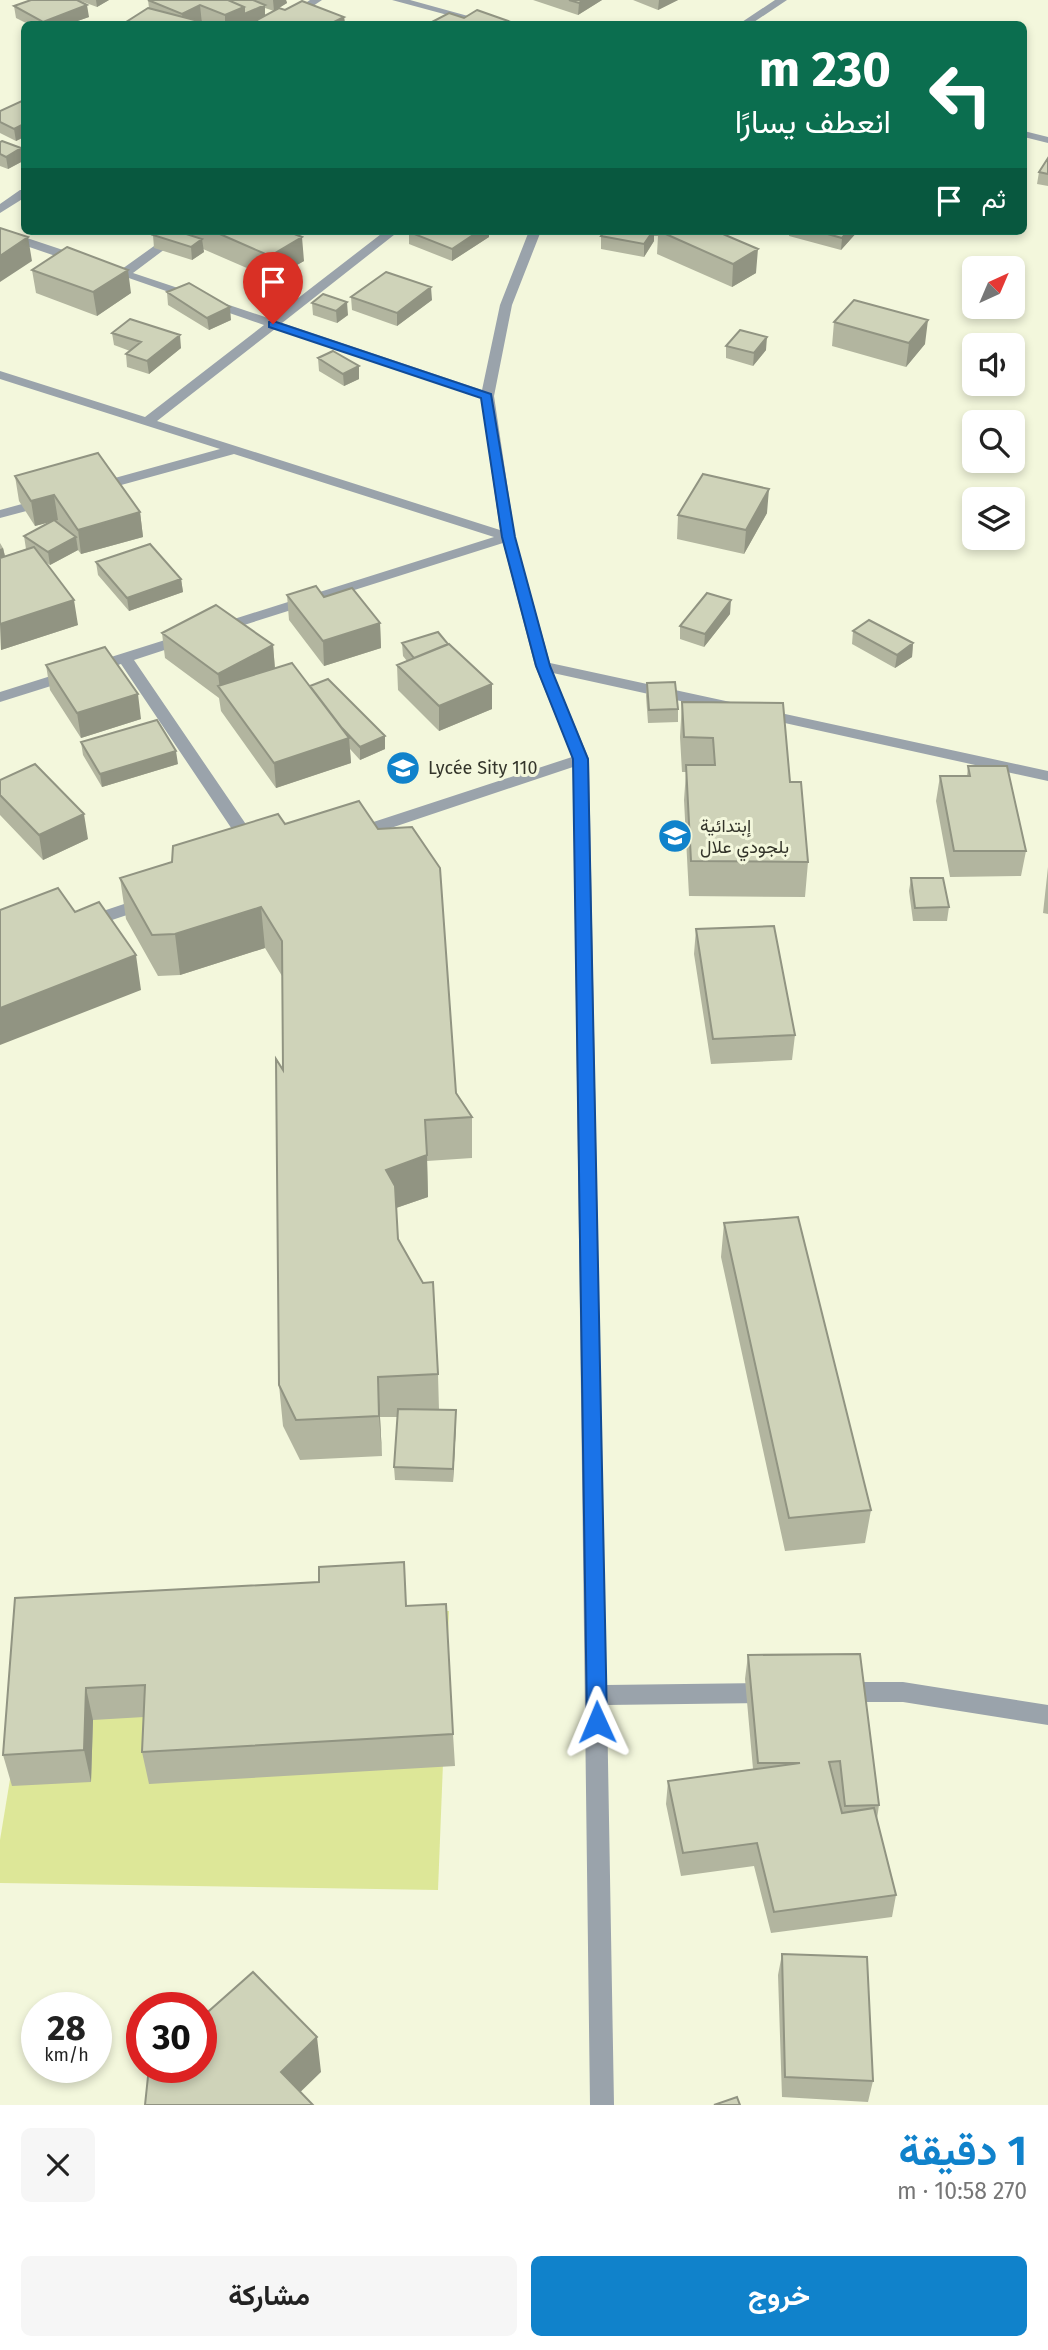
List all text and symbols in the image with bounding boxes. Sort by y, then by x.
text: 230 m [759,40,891,99]
icon: left [915,49,1006,140]
text: انعطف يسارًا [735,103,891,141]
icon: arrive [930,182,968,220]
text: ثم [982,184,1006,215]
pin [243,252,303,324]
north arrow [962,256,1026,318]
map controls [962,256,1025,550]
icon: arrive [254,263,292,301]
button: sound [962,333,1025,396]
button: search [962,410,1025,473]
button: layers [962,487,1025,550]
school or university icon: Lycée Sity 110 [384,749,422,787]
place label: Lycée Sity 110 [428,757,537,779]
place label: إبتدائية بلجودي علال [700,815,789,862]
school or university icon: إبتدائية بلجودي علال [656,817,694,855]
position arrow [560,1685,634,1759]
speed limit sign: 30 [126,1992,217,2083]
text: 28 [47,2007,86,2049]
text: km/h [44,2044,89,2066]
text: 1 دقيقة [899,2126,1027,2176]
button: close [21,2128,95,2202]
text: 270 m · 10:58 [897,2177,1027,2205]
button: مشاركة [21,2256,517,2336]
button: خروج [531,2256,1027,2336]

